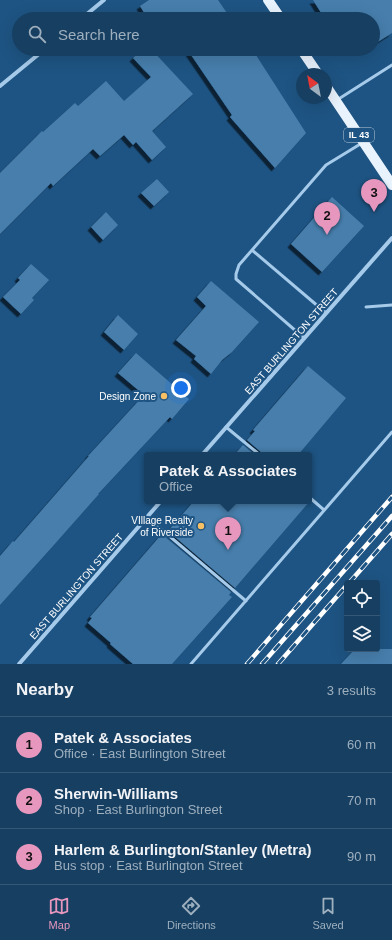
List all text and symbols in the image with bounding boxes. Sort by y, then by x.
search box [12,12,380,56]
icon: search [26,23,48,45]
text: Search here [58,26,140,43]
north arrow [296,68,332,104]
road number: IL 43 [344,128,374,142]
pin: 3 [361,179,387,212]
pin: 2 [314,202,340,235]
street label: EAST BURLINGTON STREET [243,286,340,396]
your location [171,378,191,398]
place label: Design Zone [99,391,156,402]
marker: Design Zone [159,391,169,401]
popup [144,452,312,504]
text: Patek & Associates [159,462,297,479]
text: Office [159,479,193,494]
place label: VIllage Realty of Riverside [131,515,193,538]
pin: 1 [215,517,241,550]
marker: VIllage Realty of Riverside [196,521,206,531]
street label: EAST BURLINGTON STREET [28,531,125,641]
map controls [344,580,380,652]
button: locate [344,580,380,616]
button: layers [344,616,380,652]
text: Nearby [16,680,74,699]
text: 3 results [327,683,376,698]
text: Patek & Associates [54,729,192,746]
text: 1 [25,737,33,752]
text: 60 m [347,737,376,752]
text: Office · East Burlington Street [54,746,226,761]
text: Sherwin-Williams [54,785,178,802]
text: 2 [25,793,33,808]
text: 70 m [347,793,376,808]
text: Shop · East Burlington Street [54,802,222,817]
text: Harlem & Burlington/Stanley (Metra) [54,841,312,858]
text: 3 [25,849,33,864]
text: 90 m [347,849,376,864]
text: Bus stop · East Burlington Street [54,858,243,873]
tab: Map [48,895,70,931]
tab: Directions [167,895,216,931]
tab: Saved [312,895,344,931]

